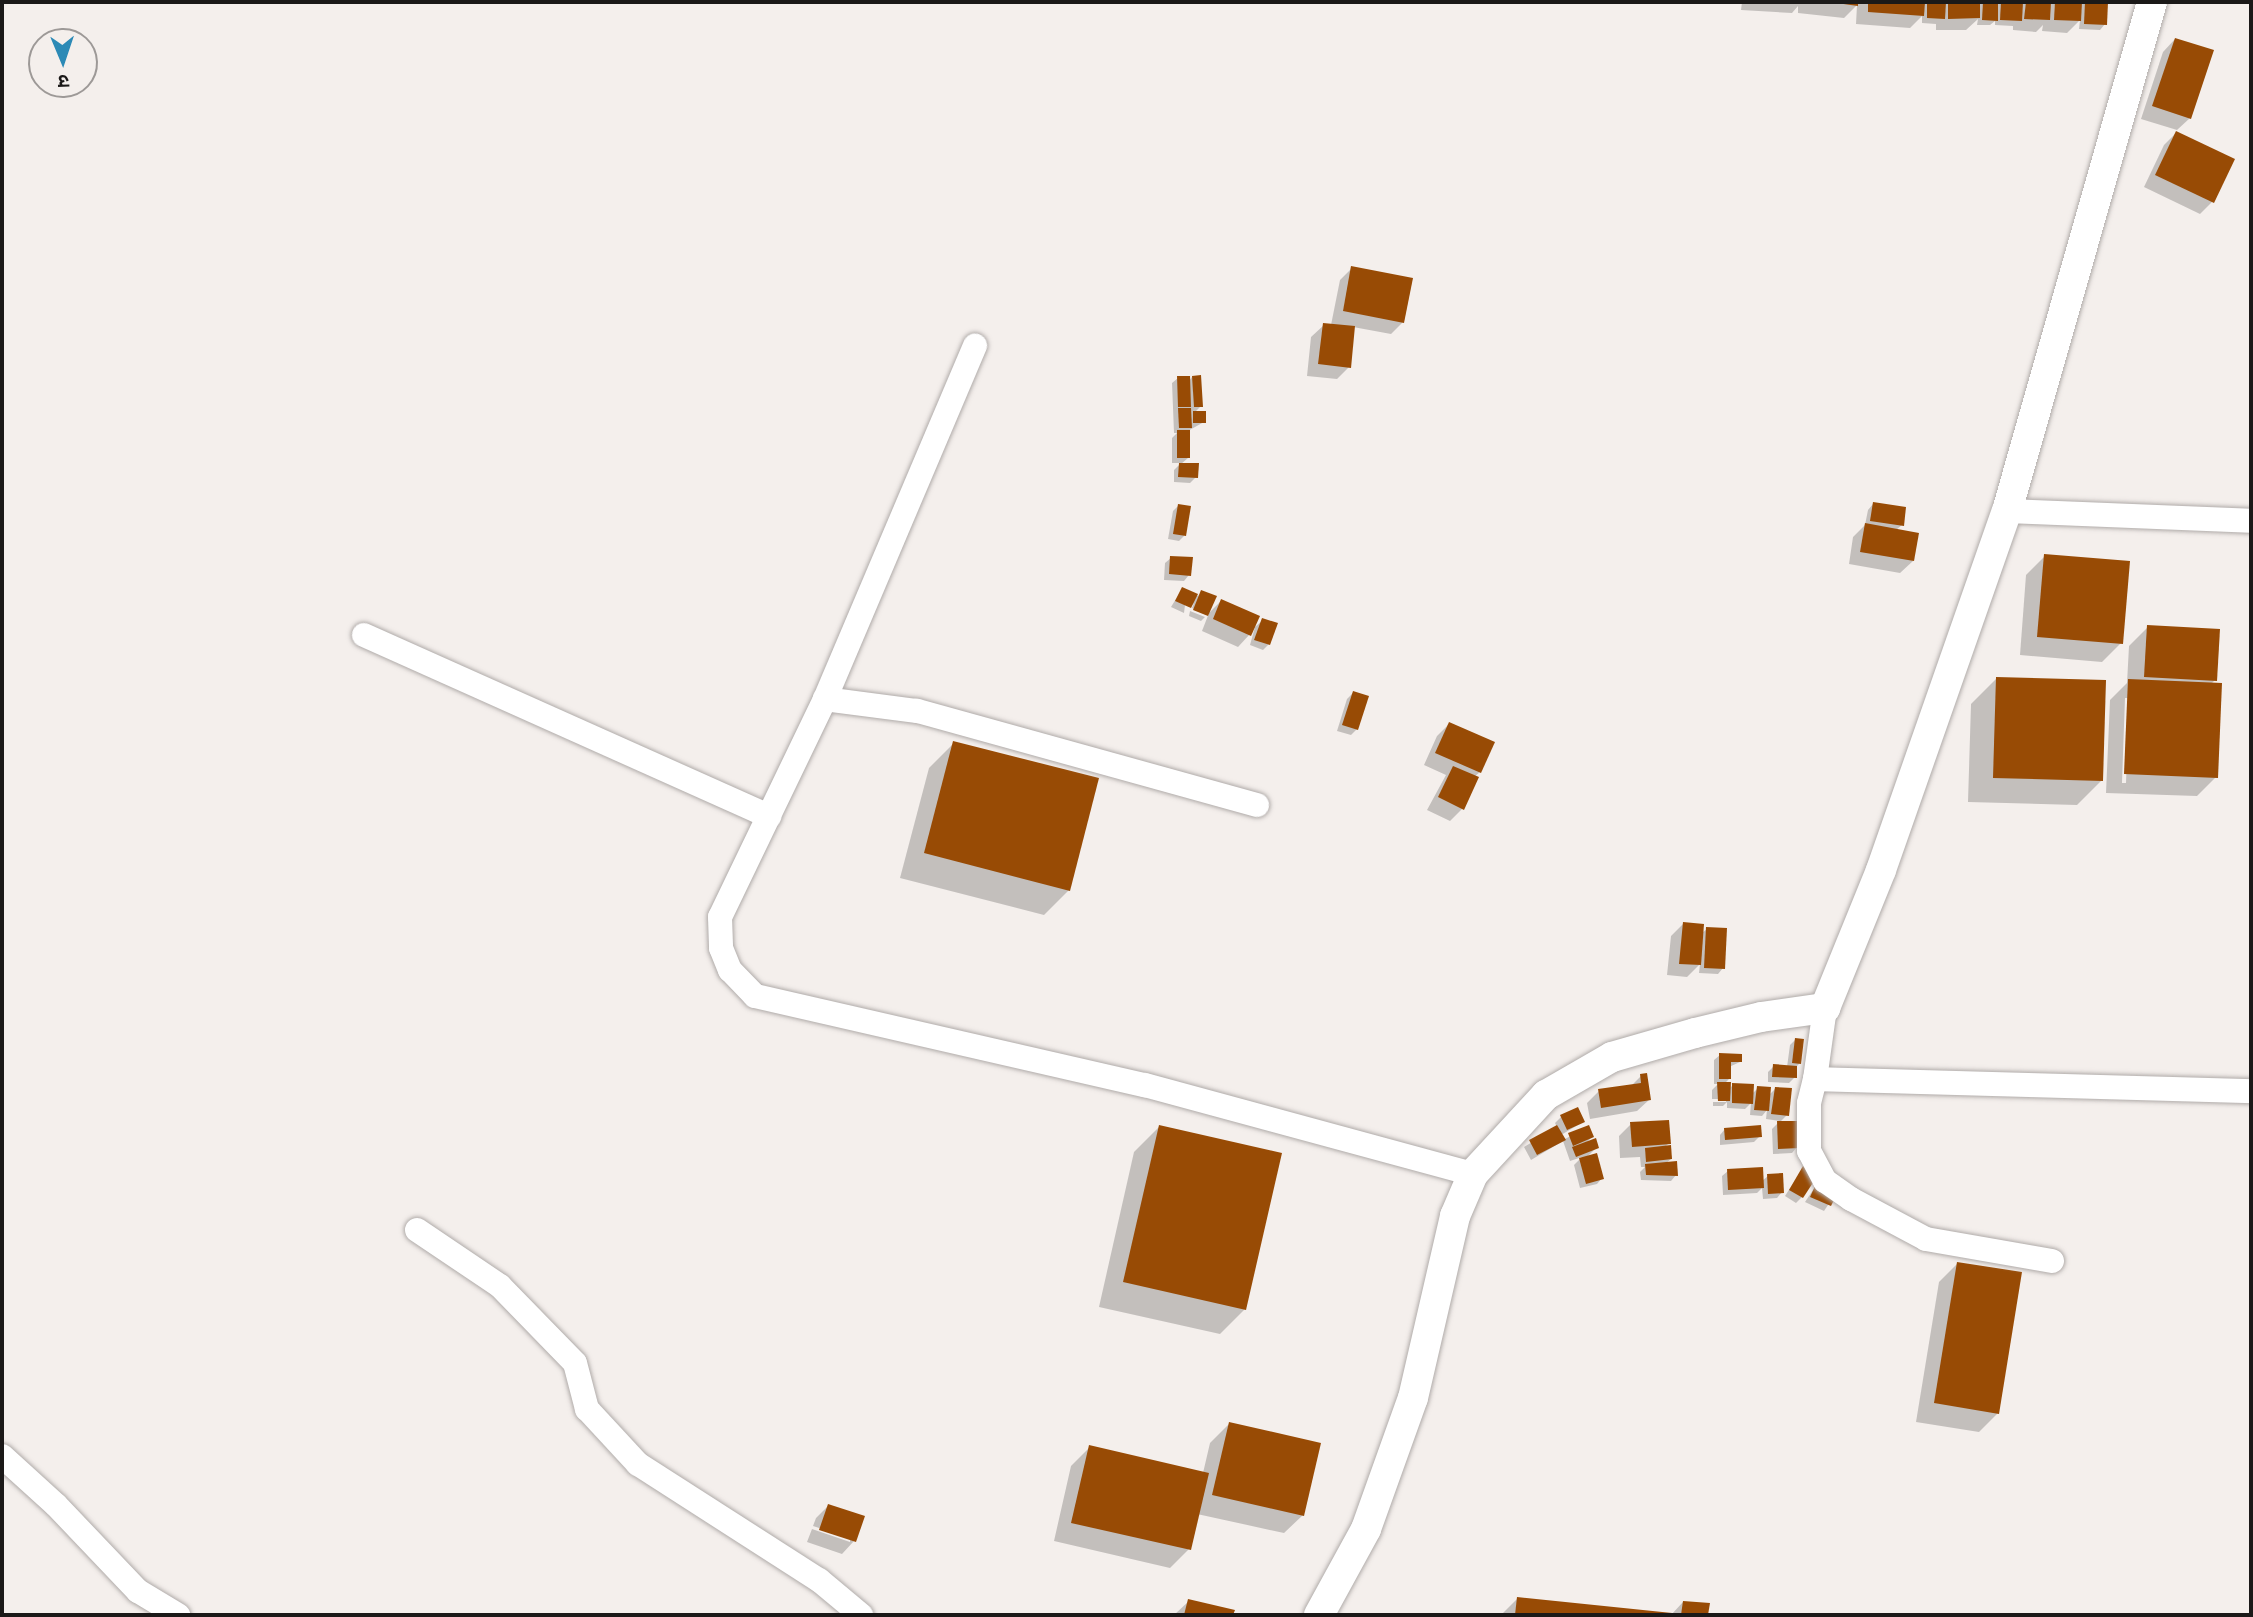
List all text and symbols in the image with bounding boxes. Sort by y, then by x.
north arrow [28,28,98,98]
text: उ [58,69,70,95]

